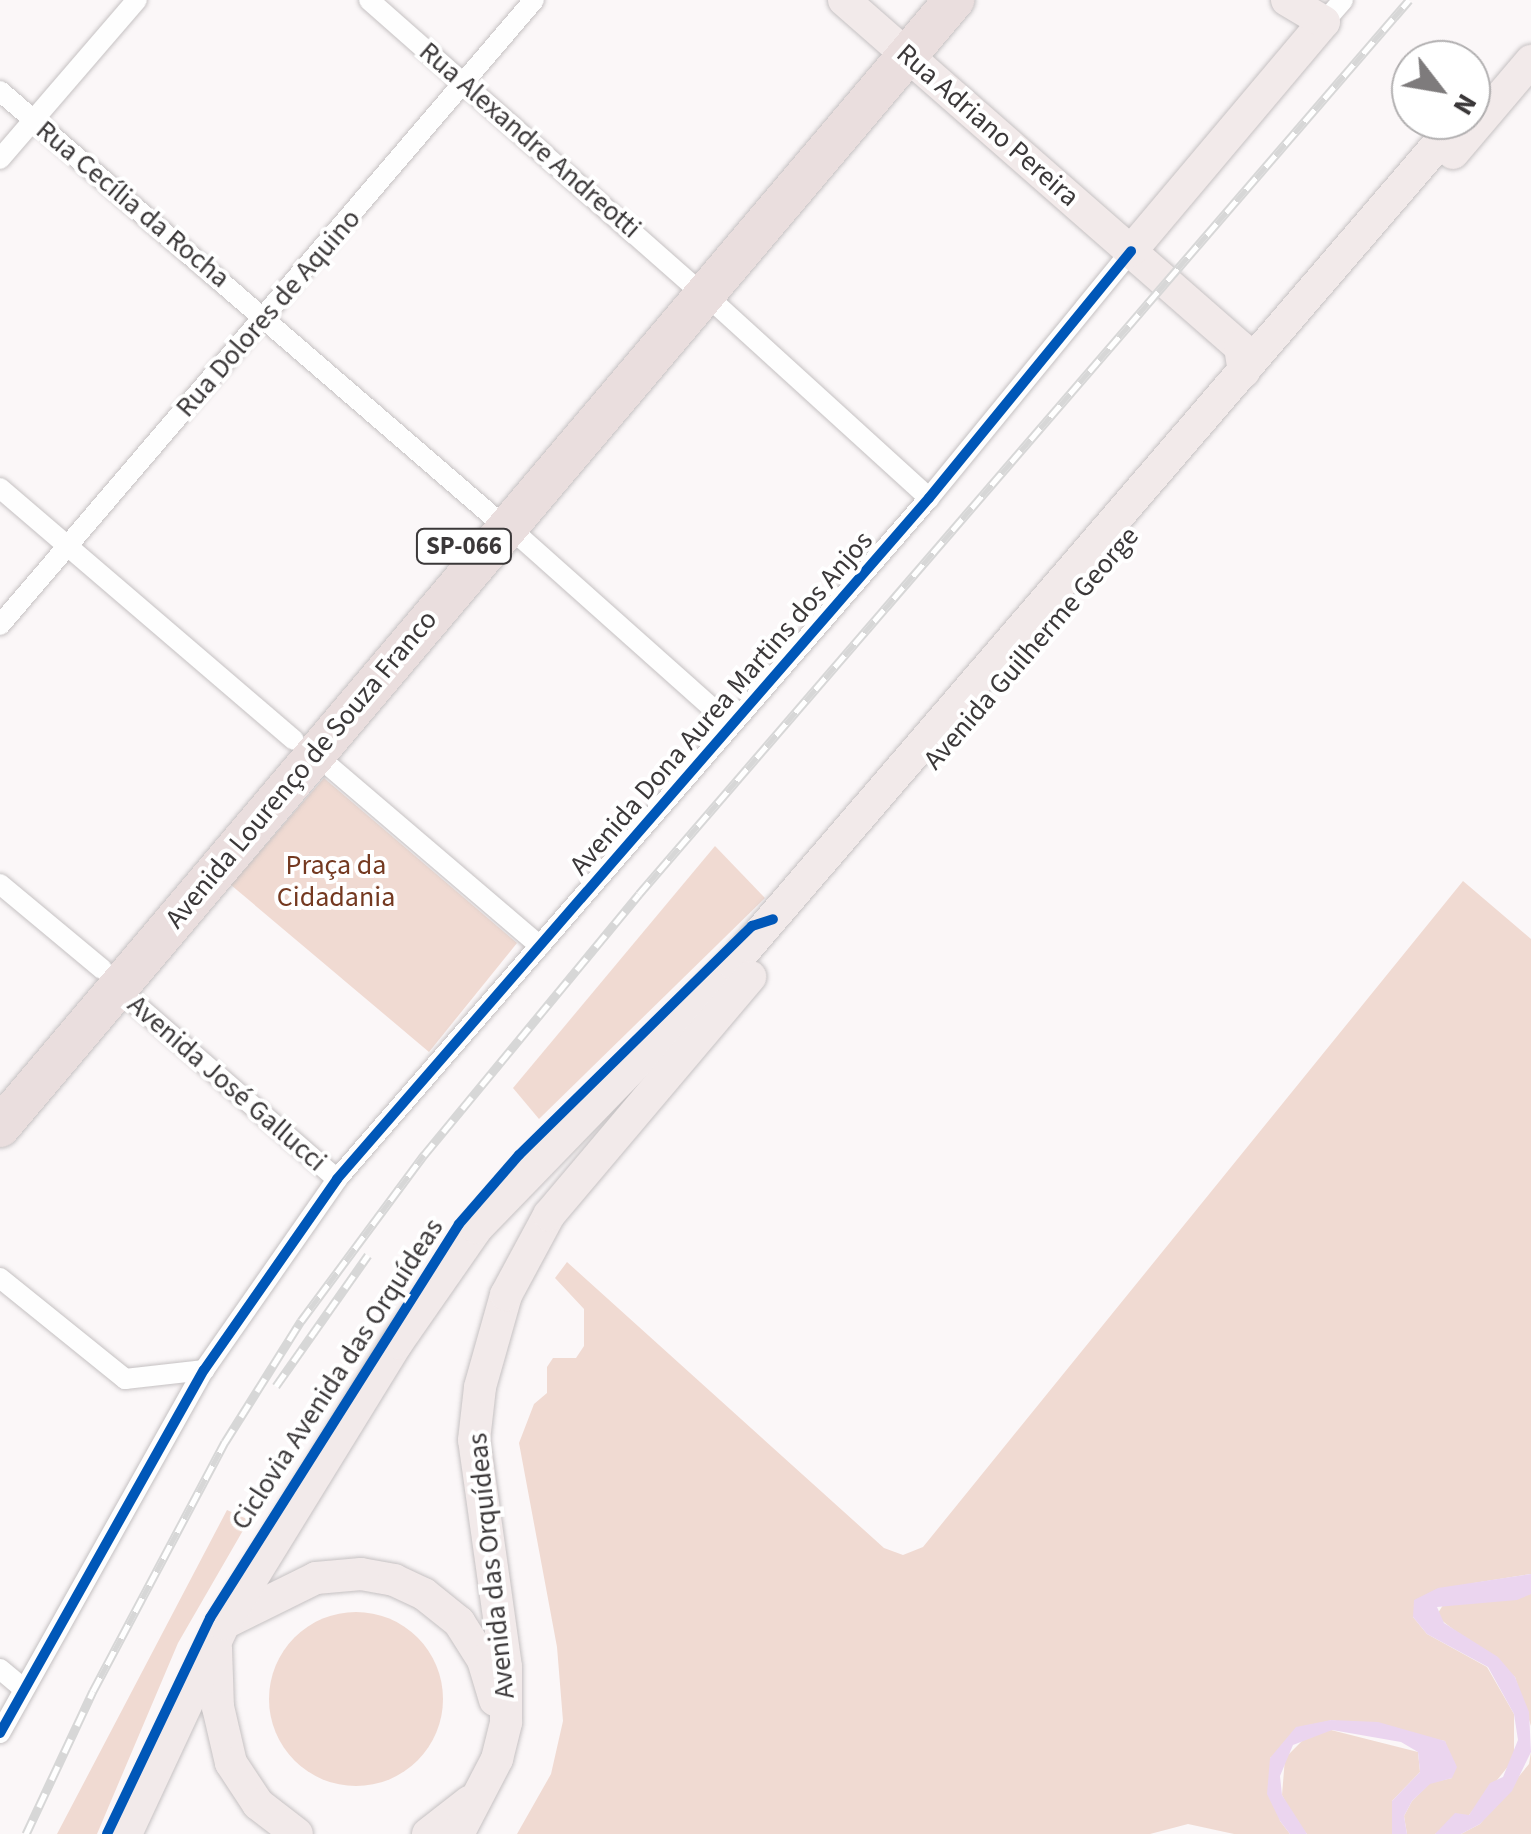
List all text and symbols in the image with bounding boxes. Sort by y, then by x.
street label: Rua Alexandre Andreotti [412,35,648,245]
street label: Rua Adriano Pereira [890,37,1086,213]
north arrow [1391,40,1491,140]
text: N [1443,86,1487,123]
street label: Rua Cecília da Rocha [29,113,237,295]
street label: Rua Dolores de Aquino [169,202,367,424]
street label: Avenida Guilherme George [916,520,1146,776]
street label: Avenida Dona Aurea Martins dos Anjos [562,524,880,882]
road number: SP-066 [414,526,514,566]
street label: Avenida Lourenço de Souza Franco [158,603,444,935]
park label: Praça da Cidadania [277,848,395,914]
street label: Avenida José Gallucci [121,988,333,1178]
street label: Ciclovia Avenida das Orquídeas [224,1212,450,1536]
street label: Avenida das Orquídeas [460,1432,522,1700]

